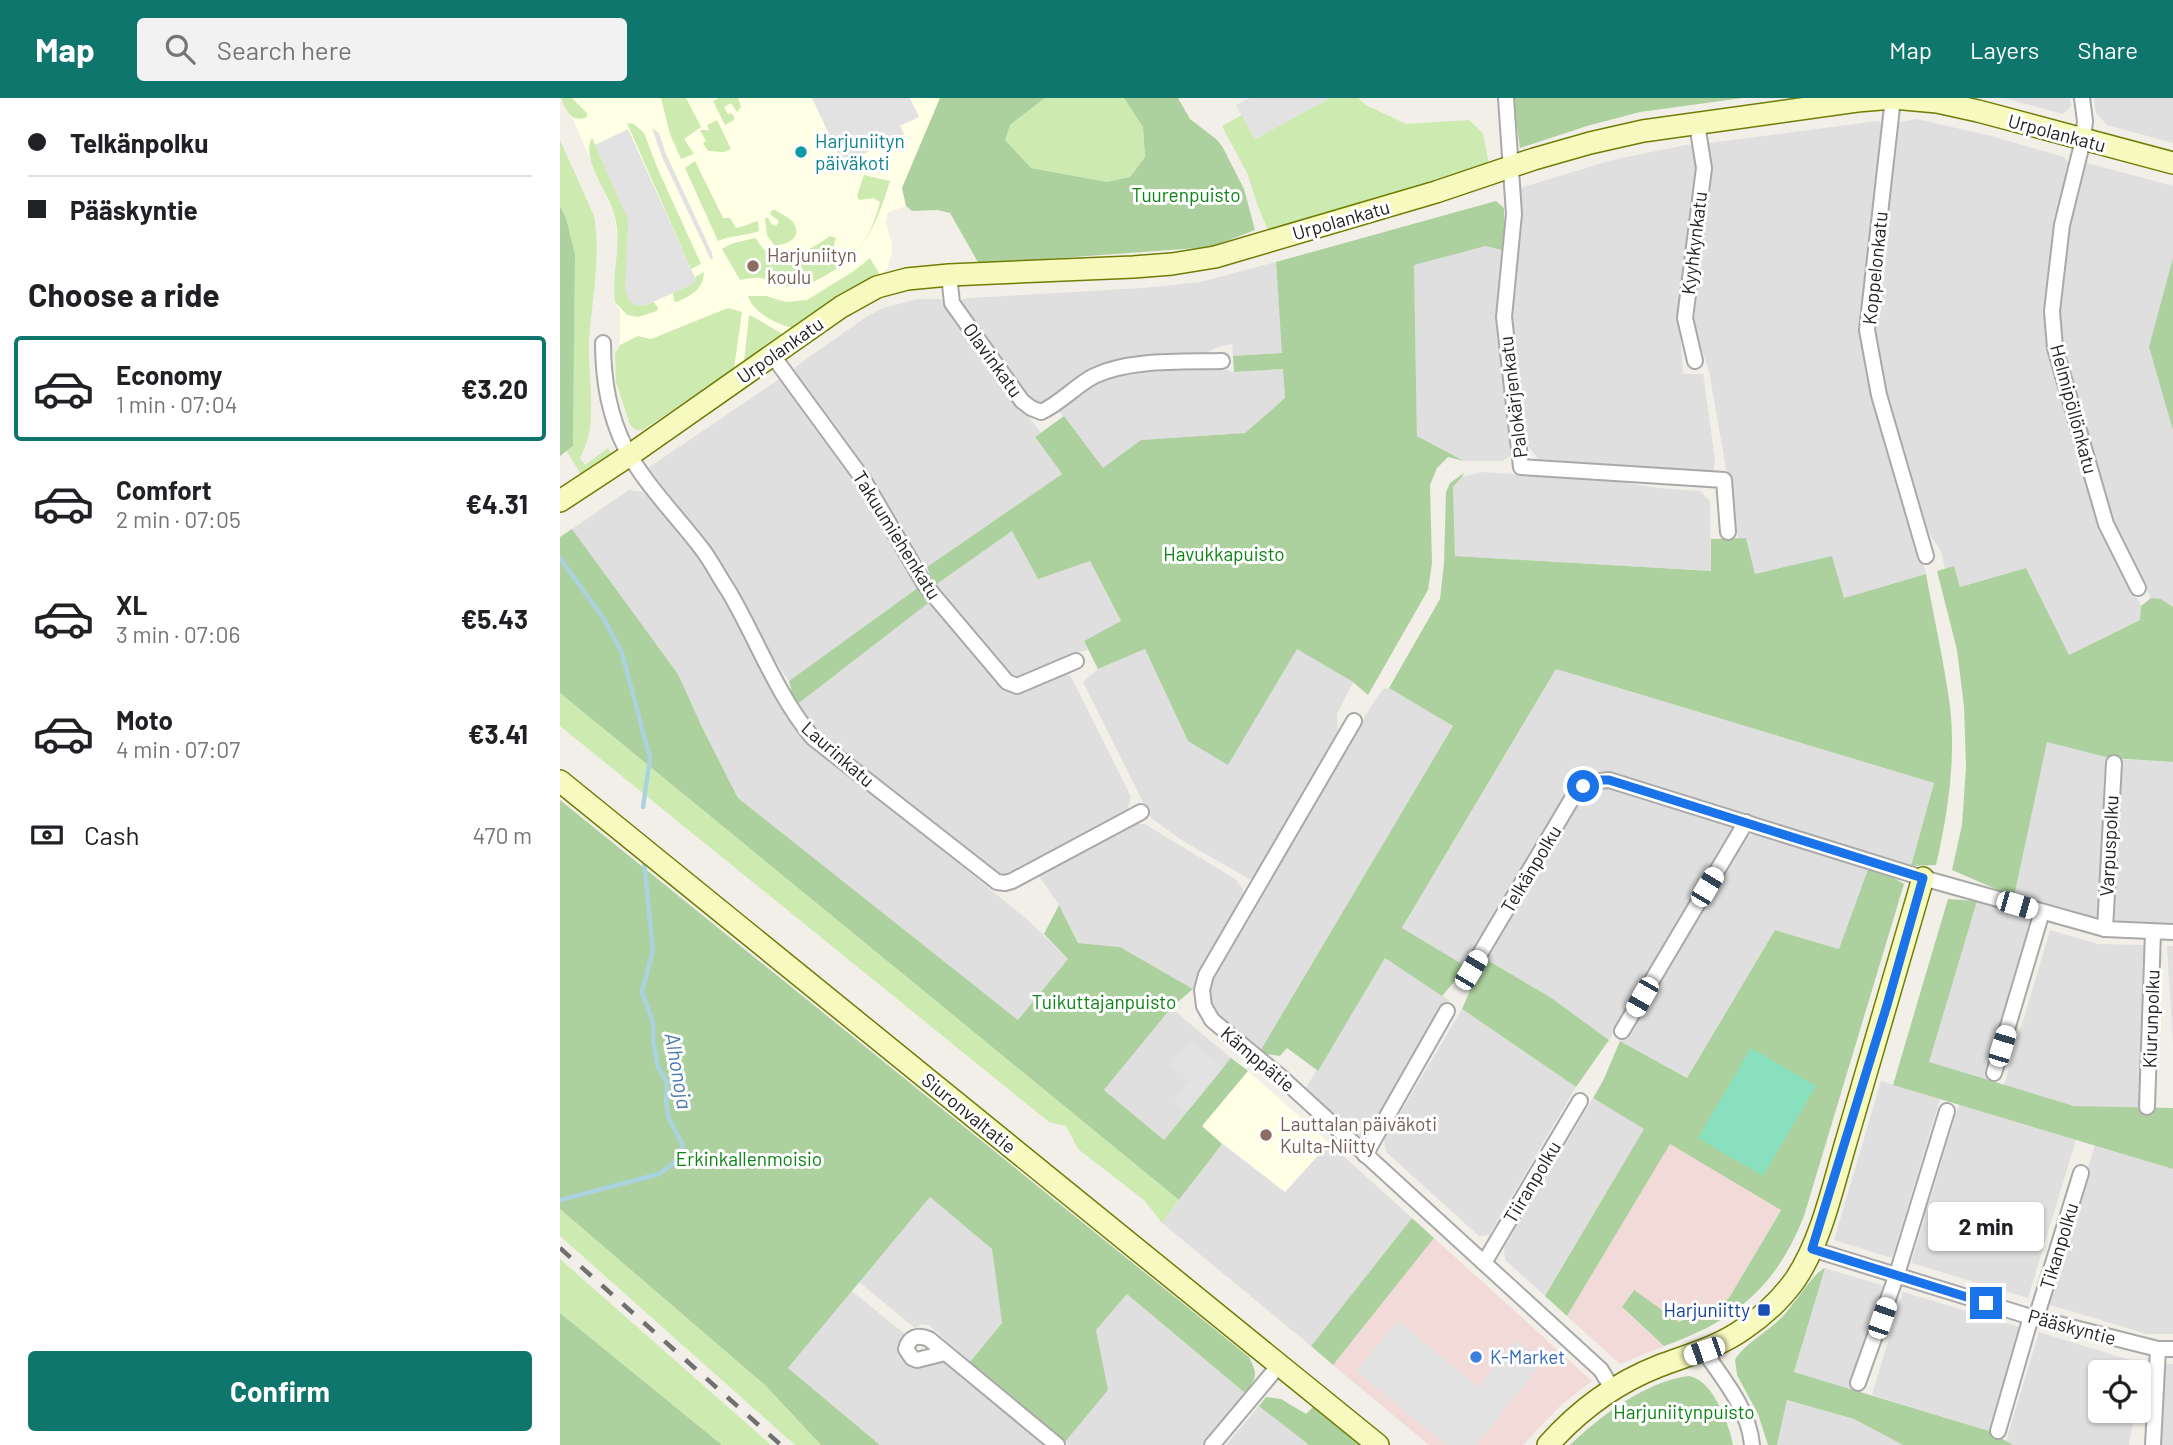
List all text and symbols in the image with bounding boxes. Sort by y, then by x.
search box [137,18,627,81]
text: Map [35,29,95,69]
icon: search [161,30,199,68]
text: Search here [217,34,352,65]
text: Map [1889,35,1932,64]
text: Layers [1970,35,2039,64]
text: Share [2077,35,2138,64]
street label: Urpolankatu [2006,108,2109,157]
text: Telkänpolku [70,127,208,158]
place label: Harjuniityn päiväkoti [815,129,905,174]
marker: Harjuniityn päiväkoti [793,144,809,160]
park label: Tuurenpuisto [1131,183,1241,206]
street label: Kyyhkynkatu [1676,190,1711,296]
text: Pääskyntie [70,194,198,225]
street label: Urpolankatu [1289,195,1392,244]
street label: Koppelonkatu [1857,210,1892,326]
place label: Harjuniityn koulu [767,243,857,288]
marker: Harjuniityn koulu [745,258,761,274]
text: Choose a ride [28,275,220,313]
street label: Urpolankatu [732,311,827,388]
street label: Olavinkatu [959,318,1028,401]
street label: Palokärjenkatu [1494,335,1531,459]
street label: Helmipöllönkatu [2046,342,2103,476]
icon: car [32,357,95,420]
text: Economy [116,359,222,390]
text: €3.20 [461,373,528,404]
text: 1 min · 07:04 [116,390,237,418]
street label: Takuumiehenkatu [849,466,946,603]
icon: car [32,472,95,535]
text: Comfort [116,474,212,505]
text: €4.31 [466,488,528,519]
text: 2 min · 07:05 [116,505,241,533]
park label: Havukkapuisto [1163,542,1285,565]
icon: car [32,587,95,650]
text: XL [116,589,147,620]
text: €5.43 [461,603,528,634]
text: 3 min · 07:06 [116,620,240,648]
icon: car [32,702,95,765]
text: Moto [116,704,173,735]
street label: Laurinkatu [797,716,879,791]
text: €3.41 [468,718,528,749]
text: 4 min · 07:07 [116,735,240,763]
route start [1567,770,1599,802]
street label: Varpuspolku [2094,795,2123,897]
icon: cash [28,816,66,854]
text: Cash [84,819,139,850]
text: 470 m [473,821,532,849]
street label: Telkänpolku [1495,821,1566,917]
car [1688,864,1727,910]
car [1994,889,2041,921]
car [1452,947,1491,993]
street label: Kiurunpolku [2137,969,2164,1069]
car [1623,974,1662,1020]
park label: Tuikuttajanpuisto [1032,990,1176,1013]
street label: Kämppätie [1217,1021,1300,1096]
car [1986,1023,2019,1069]
water label: Alhonoja [660,1031,698,1111]
street label: Siuronvaltatie [918,1068,1021,1158]
place label: Lauttalan päiväkoti Kulta-Niitty [1280,1112,1437,1157]
marker: Lauttalan päiväkoti Kulta-Niitty [1258,1127,1274,1143]
street label: Tiiranpolku [1498,1136,1565,1227]
park label: Erkinkallenmoisio [676,1147,822,1170]
street label: Tikanpolku [2034,1200,2083,1292]
callout: 2 min [1928,1202,2044,1250]
text: 2 min [1958,1212,2014,1240]
route end [1970,1287,2002,1319]
car [1866,1295,1899,1341]
place label: Harjuniitty [1664,1298,1750,1321]
marker: Harjuniitty [1756,1302,1772,1318]
street label: Pääskyntie [2026,1304,2119,1349]
car [1681,1334,1728,1368]
place label: K-Market [1490,1345,1565,1368]
marker: K-Market [1468,1349,1484,1365]
button: Confirm [28,1351,532,1431]
map controls [2088,1360,2151,1423]
button: locate [2088,1360,2151,1423]
park label: Harjuniitynpuisto [1613,1400,1755,1423]

